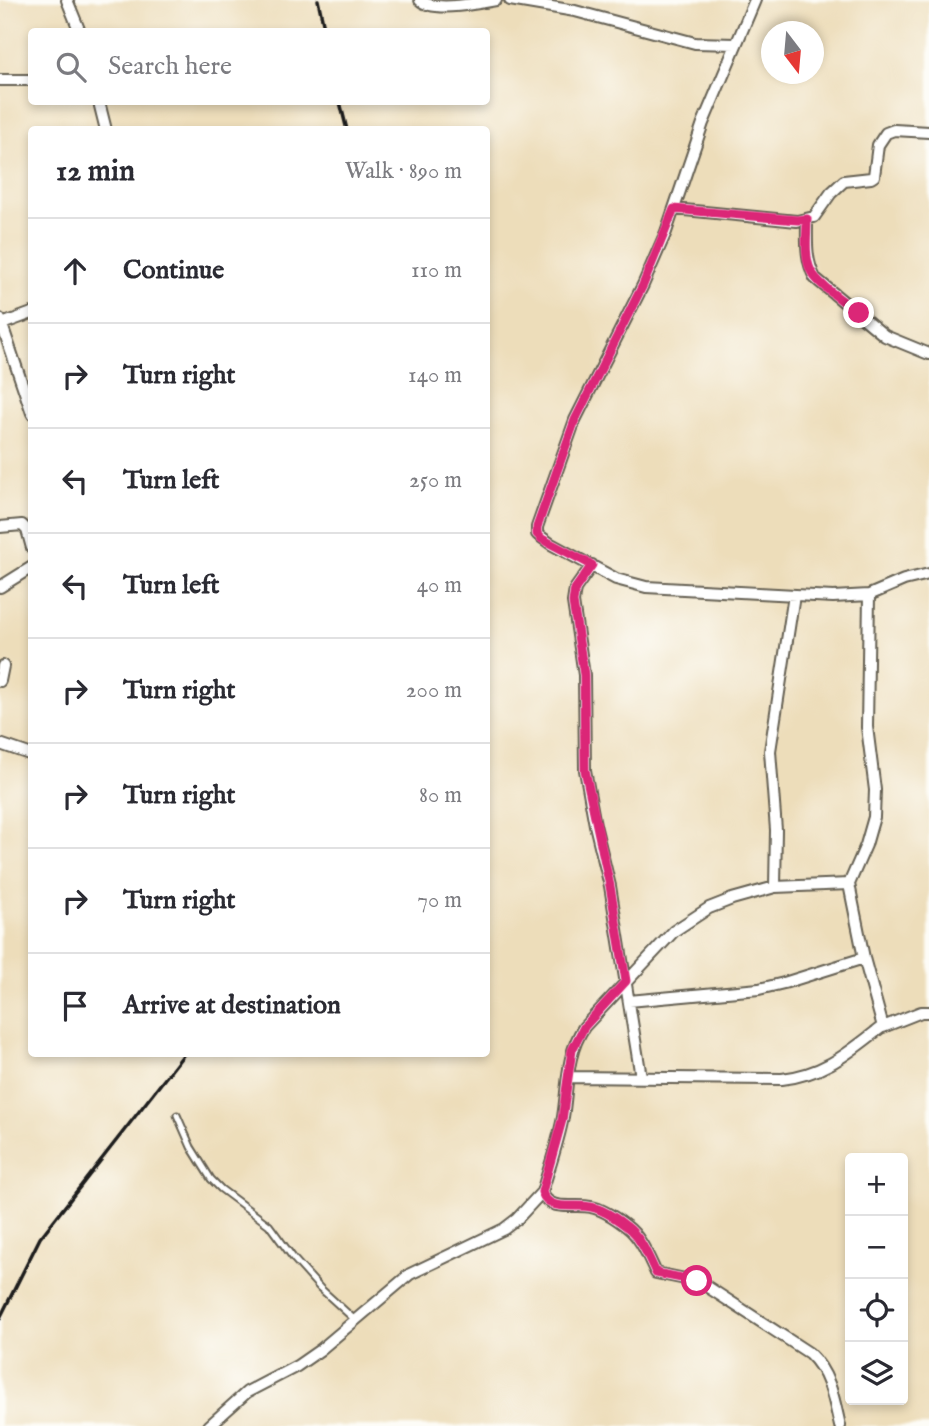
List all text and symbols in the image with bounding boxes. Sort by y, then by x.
north arrow [761,21,824,84]
search box [28,28,490,105]
icon: search [52,48,90,86]
text: Search here [108,50,232,83]
text: 12 min [56,153,135,191]
text: Walk · 890 m [345,157,462,186]
icon: ahead [56,252,94,290]
text: Continue [123,254,224,287]
text: 110 m [411,256,462,285]
route end [843,297,874,328]
icon: right [56,357,94,395]
text: Turn right [123,359,236,392]
text: 140 m [408,361,462,390]
icon: left [56,462,94,500]
text: Turn left [123,464,220,497]
text: 250 m [409,466,462,495]
icon: left [56,567,94,605]
text: Turn left [123,569,220,602]
text: 40 m [417,571,462,600]
icon: right [56,672,94,710]
text: Turn right [123,674,236,707]
text: 200 m [406,676,462,705]
icon: right [56,777,94,815]
text: Turn right [123,779,236,812]
text: 80 m [419,781,462,810]
icon: right [56,882,94,920]
text: Turn right [123,884,236,917]
text: 70 m [417,886,462,915]
icon: arrive [56,987,94,1025]
text: Arrive at destination [123,989,341,1022]
map controls [845,1153,908,1405]
button: + [845,1153,908,1216]
button: − [845,1216,908,1279]
route start [681,1265,712,1296]
button: locate [845,1279,908,1342]
button: layers [845,1342,908,1405]

